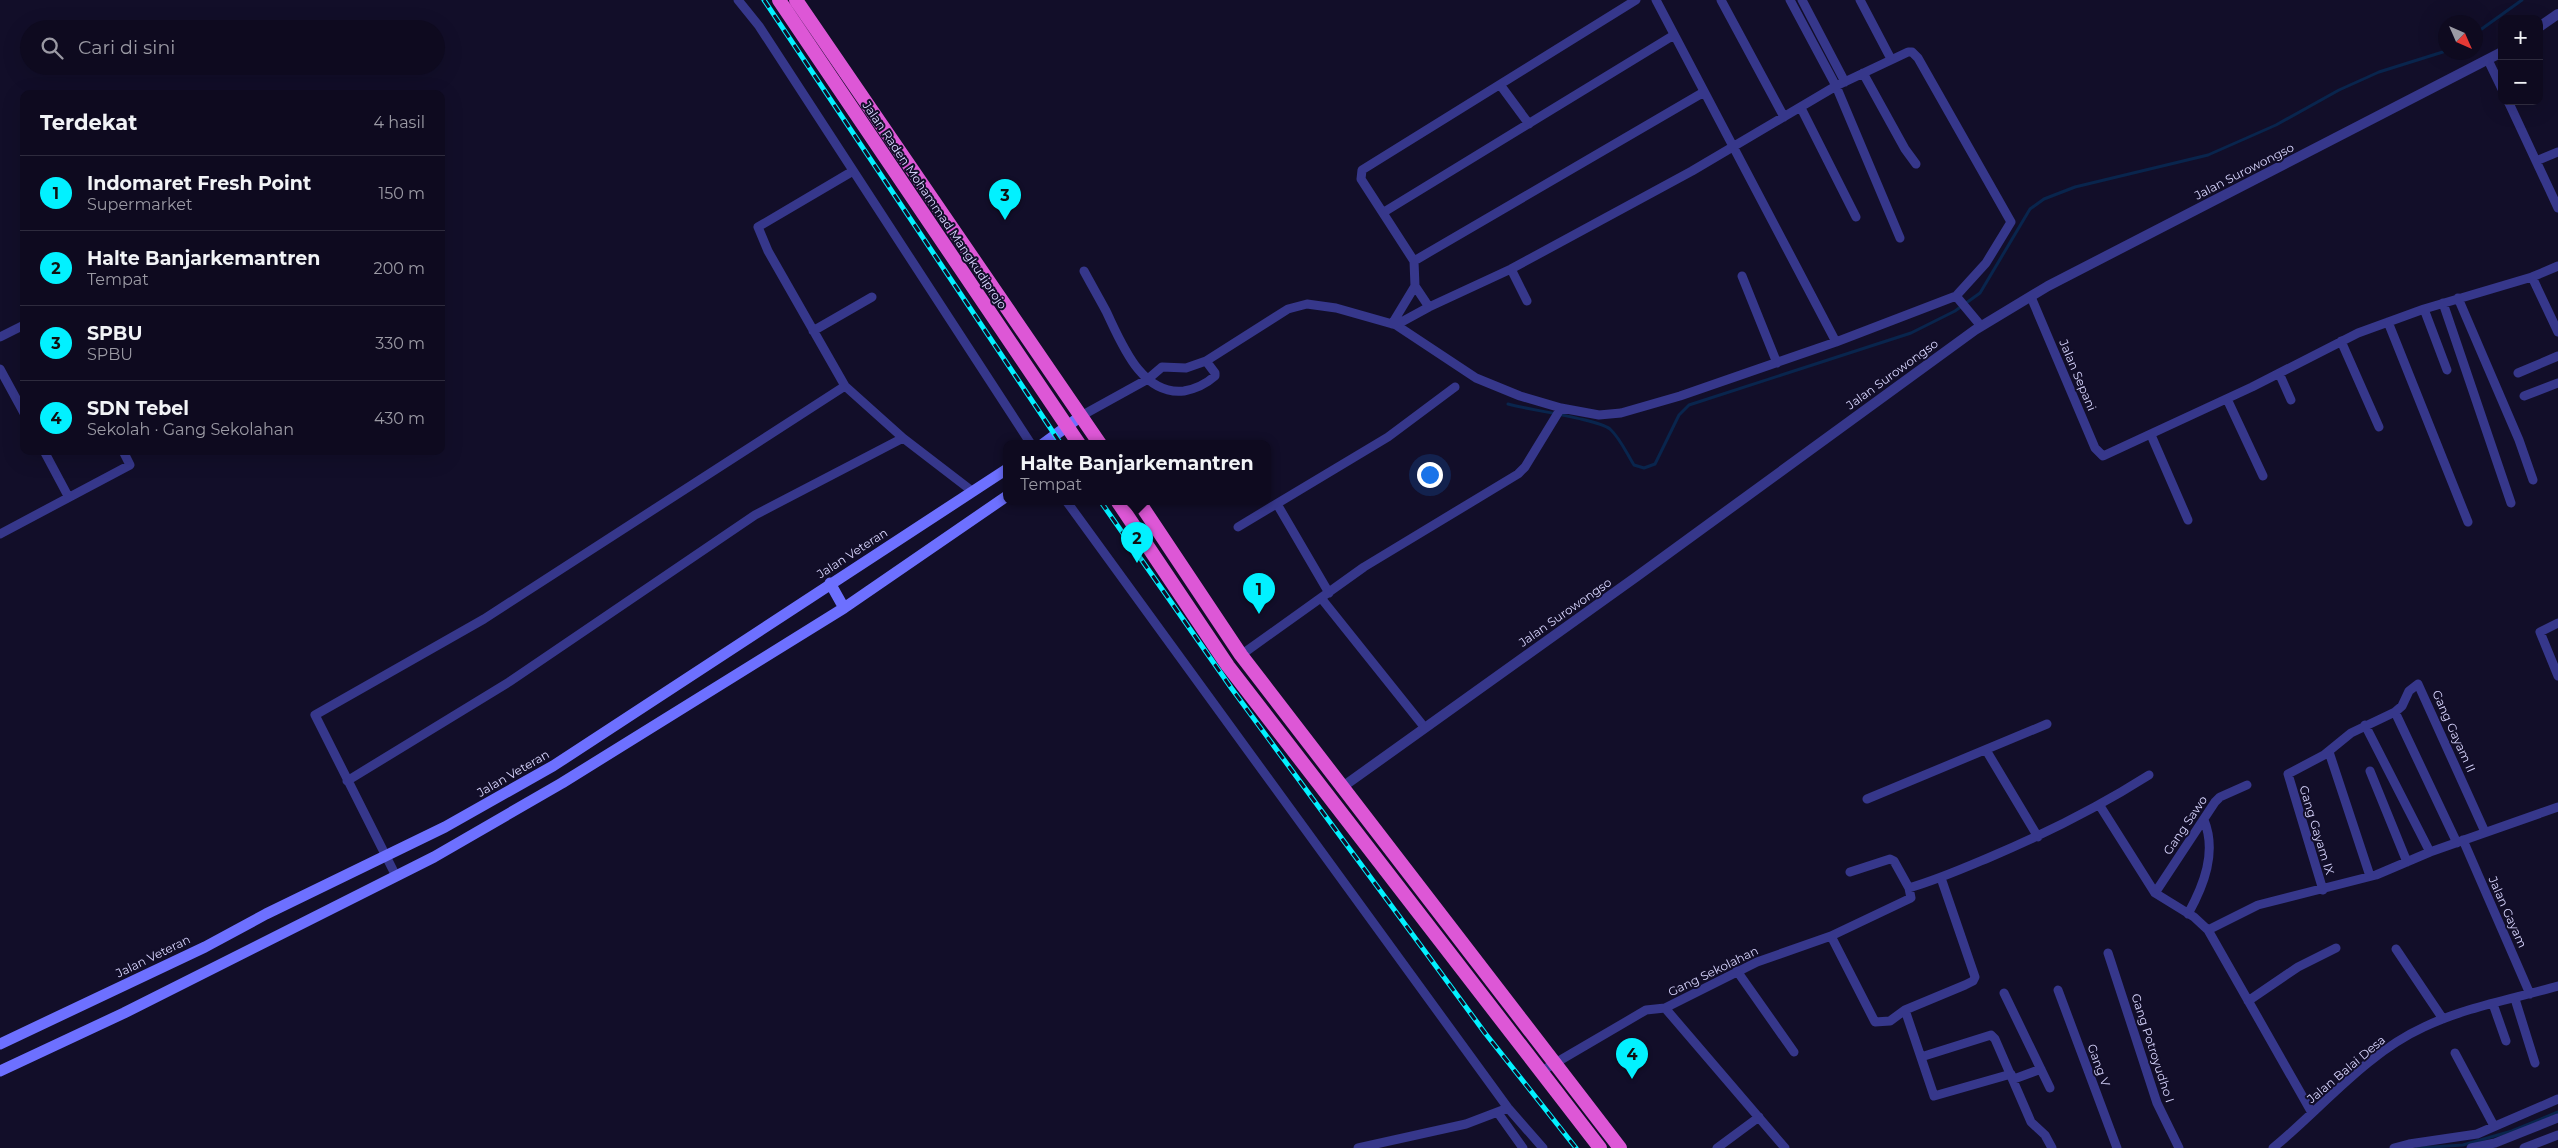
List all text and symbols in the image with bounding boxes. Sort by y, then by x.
north arrow [2438,15,2483,60]
map controls [2498,15,2543,105]
button: + [2498,15,2543,60]
search box [20,20,445,75]
icon: search [38,34,66,62]
text: Cari di sini [78,36,175,59]
button: − [2498,60,2543,105]
street label: Jalan Raden Mohammad Mangkudiprojo [859,97,1010,312]
text: Terdekat [40,110,137,135]
text: 4 hasil [374,113,425,132]
street label: Jalan Surowongso [2191,139,2296,203]
text: Indomaret Fresh Point [87,172,311,195]
pin: 3 [989,179,1021,220]
text: 1 [53,184,59,203]
text: 150 m [378,184,425,203]
text: Supermarket [87,195,193,214]
text: Halte Banjarkemantren [87,247,320,270]
text: 2 [51,259,61,278]
text: 200 m [374,259,425,278]
text: Tempat [87,270,149,289]
text: SPBU [87,322,142,345]
text: 3 [51,334,61,353]
text: 330 m [375,334,425,353]
street label: Jalan Surowongso [1842,336,1941,413]
street label: Jalan Sepani [2056,336,2100,413]
text: SPBU [87,345,133,364]
text: SDN Tebel [87,397,189,420]
text: 4 [50,409,62,428]
text: 430 m [374,409,425,428]
text: Sekolah · Gang Sekolahan [87,420,294,439]
popup [1003,440,1271,505]
text: Halte Banjarkemantren [1020,452,1254,475]
your location [1417,462,1443,488]
text: Tempat [1020,475,1082,494]
pin: 2 [1121,522,1153,563]
street label: Jalan Veteran [813,525,890,582]
pin: 1 [1243,573,1275,614]
street label: Jalan Surowongso [1515,574,1614,650]
street label: Gang Gayam II [2429,688,2479,774]
street label: Jalan Veteran [473,746,552,800]
street label: Gang Gayam IX [2296,784,2338,877]
street label: Gang Sawo [2160,793,2210,857]
street label: Jalan Gayam [2485,873,2530,950]
street label: Jalan Veteran [112,931,193,981]
street label: Gang Sekolahan [1665,943,1761,999]
street label: Gang Potroyudho I [2128,992,2178,1104]
street label: Jalan Balai Desa [2303,1032,2388,1107]
pin: 4 [1616,1038,1648,1079]
street label: Gang V [2084,1042,2114,1089]

